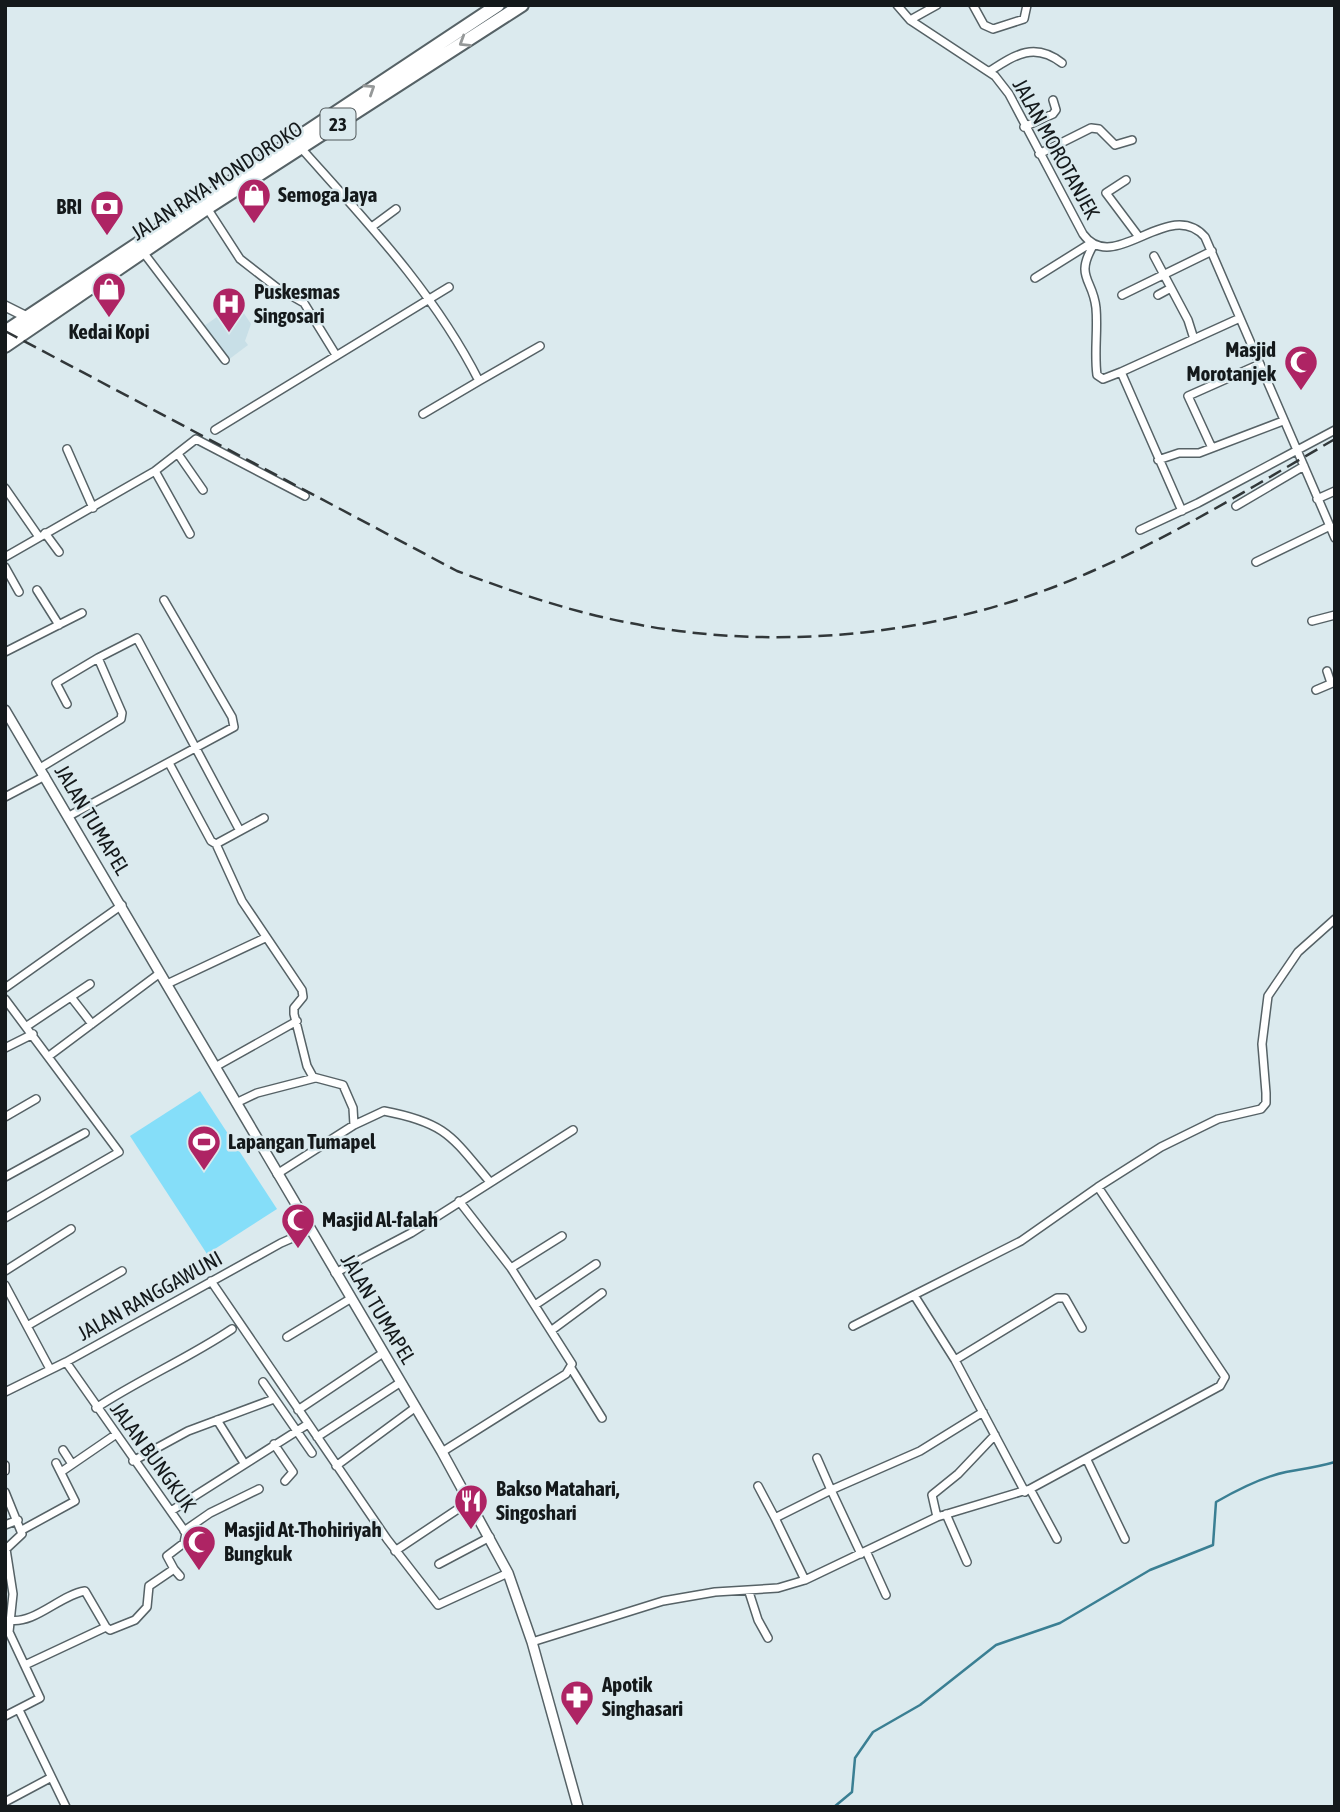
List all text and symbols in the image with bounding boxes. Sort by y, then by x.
one-way arrow [459,33,472,46]
street label: JALAN MOROTANJEK [1009,74,1106,223]
one-way arrow [362,85,375,97]
road number: 23 [320,108,356,140]
street label: JALAN RAYA MONDOROKO [126,116,306,244]
shop icon: Semoga Jaya [235,176,273,225]
place label: Semoga Jaya [278,182,378,206]
bank icon: BRI [88,188,126,237]
place label: BRI [56,194,82,218]
shop icon: Kedai Kopi [90,270,128,319]
place label: Puskesmas Singosari [254,279,340,327]
hospital icon: Puskesmas Singosari [210,285,248,334]
place label: Kedai Kopi [68,319,150,343]
place label: Masjid Morotanjek [1186,337,1277,385]
mosque icon: Masjid Morotanjek [1282,343,1320,392]
street label: JALAN TUMAPEL [51,760,135,879]
sports icon: Lapangan Tumapel [185,1123,223,1172]
place label: Lapangan Tumapel [228,1129,376,1153]
mosque icon: Masjid Al-falah [279,1201,317,1250]
place label: Masjid Al-falah [322,1207,438,1231]
street label: JALAN RANGGAWUNI [73,1246,226,1345]
street label: JALAN TUMAPEL [337,1249,421,1368]
street label: JALAN BUNGKUK [106,1397,202,1516]
place label: Bakso Matahari, Singoshari [496,1476,620,1524]
restaurant icon: Bakso Matahari, Singoshari [452,1482,490,1531]
place label: Masjid At-Thohiriyah Bungkuk [224,1517,382,1565]
mosque icon: Masjid At-Thohiriyah Bungkuk [180,1523,218,1572]
place label: Apotik Singhasari [601,1672,683,1720]
pharmacy icon: Apotik Singhasari [558,1678,596,1727]

